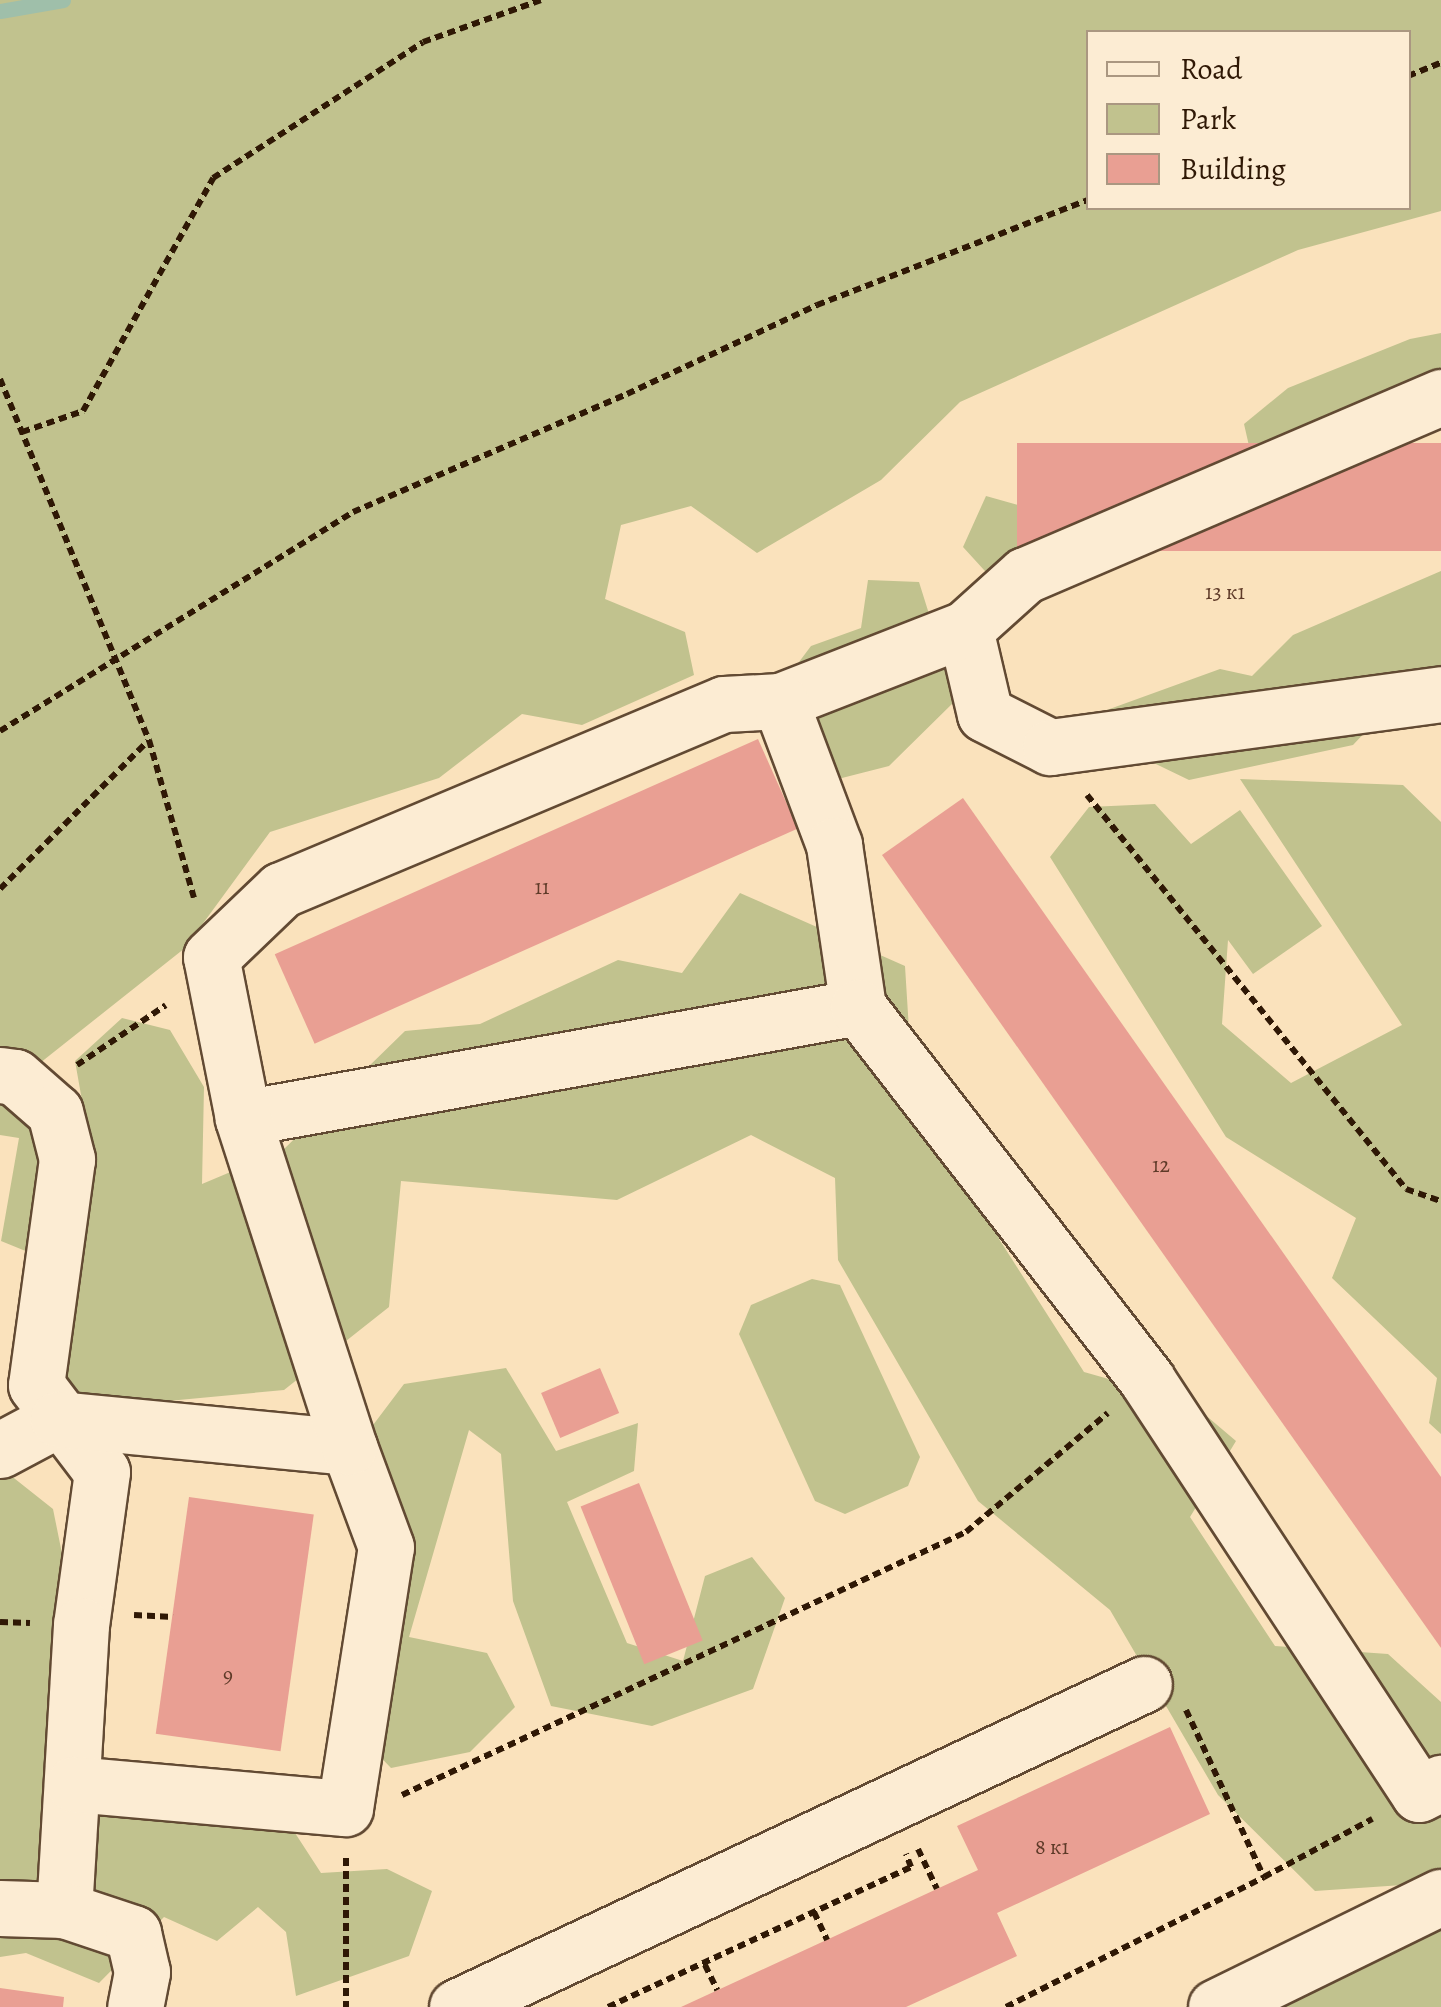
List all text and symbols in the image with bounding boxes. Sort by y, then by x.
legend [1086,30,1411,210]
text: Road [1180,49,1242,89]
text: Park [1180,99,1236,139]
text: Building [1180,149,1286,189]
house number: 13 к1 [1205,580,1245,606]
house number: 11 [534,875,550,901]
house number: 12 [1152,1153,1170,1179]
house number: 9 [223,1663,233,1689]
house number: 8 к1 [1035,1835,1069,1861]

